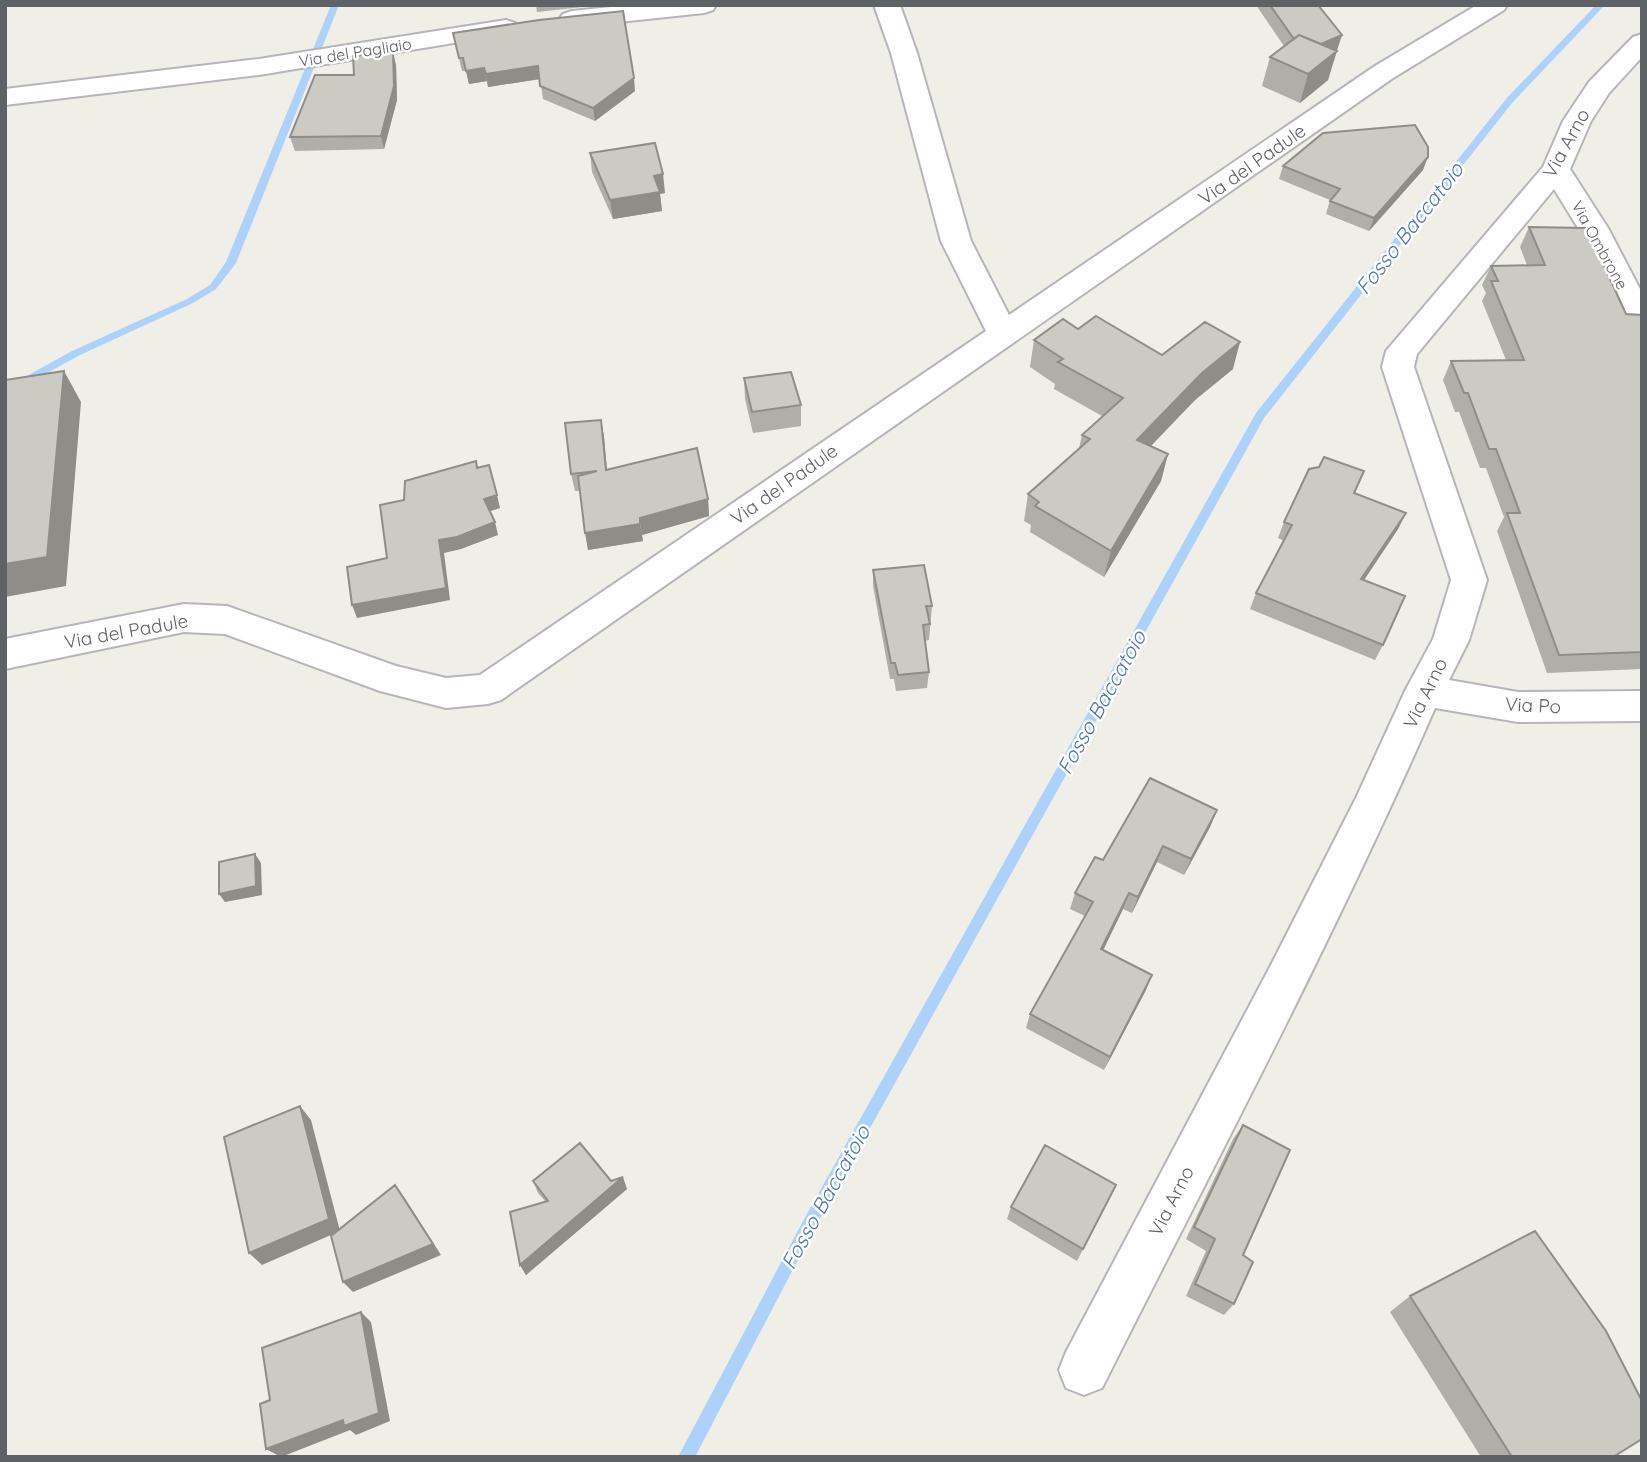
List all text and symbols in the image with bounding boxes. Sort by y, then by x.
street label: Via del Pagliaio [297,33,413,71]
street label: Via Arno [1537,104,1595,182]
street label: Via del Padule [1194,118,1310,210]
water label: Fosso Baccatoio [1349,156,1469,299]
street label: Via Ombrone [1567,197,1633,293]
street label: Via del Padule [726,438,842,530]
street label: Via del Padule [62,608,190,654]
water label: Fosso Baccatoio [1051,625,1152,778]
street label: Via Arno [1398,654,1452,732]
street label: Via Po [1504,692,1562,718]
water label: Fosso Baccatoio [775,1120,876,1273]
street label: Via Arno [1143,1162,1199,1240]

